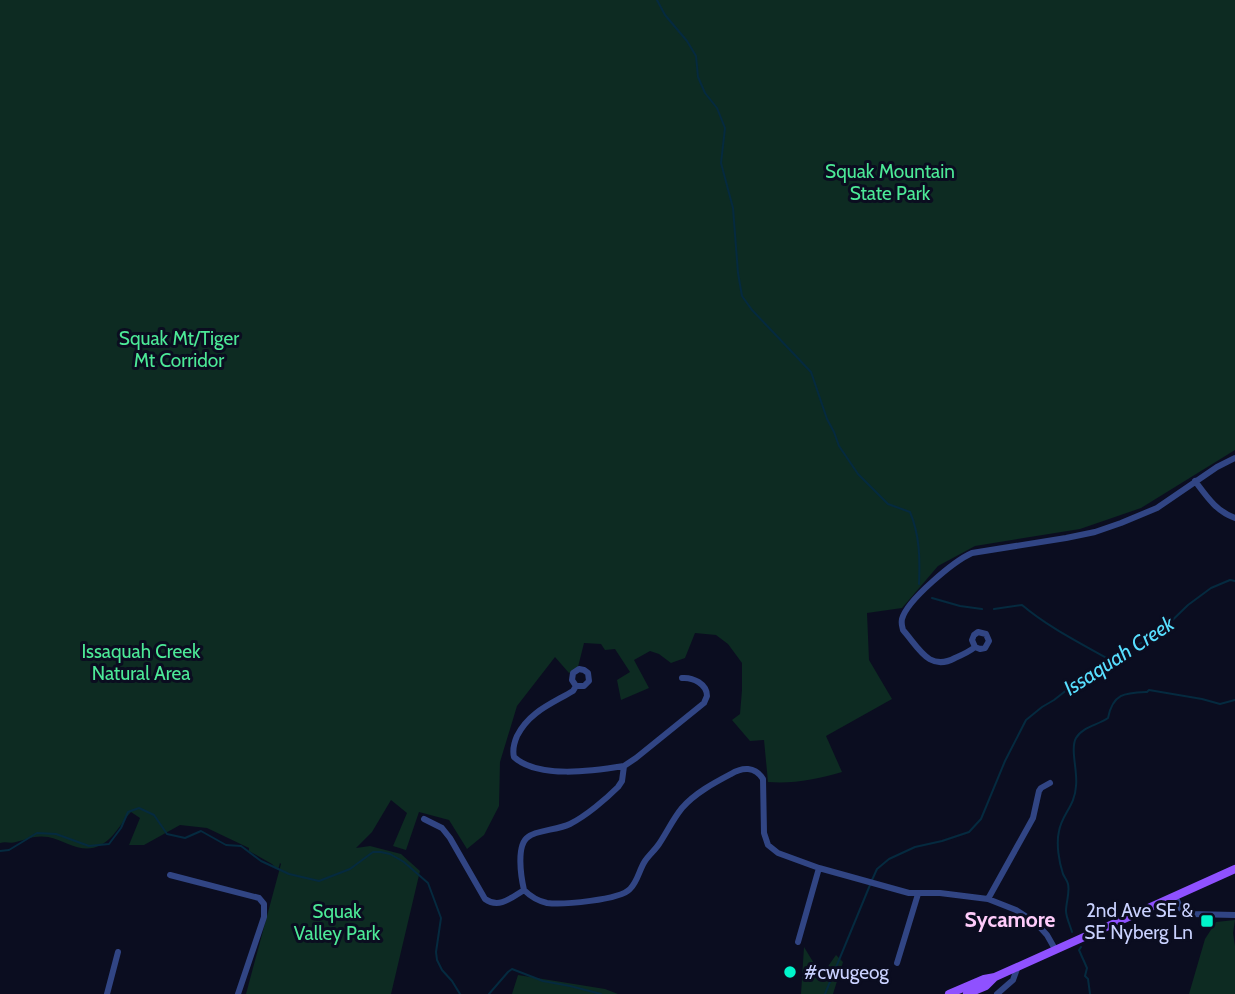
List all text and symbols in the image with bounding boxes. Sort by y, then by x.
park label: Squak Mountain State Park [825,160,955,205]
park label: Squak Mt/Tiger Mt Corridor [119,327,239,372]
water label: Issaquah Creek [1059,610,1179,701]
park label: Issaquah Creek Natural Area [81,640,201,685]
place label: 2nd Ave SE & SE Nyberg Ln [1084,899,1193,944]
park label: Squak Valley Park [294,900,381,945]
district label: Sycamore [965,907,1056,932]
marker: 2nd Ave SE & SE Nyberg Ln [1199,913,1215,929]
place label: #cwugeog [804,961,889,984]
marker: #cwugeog [782,964,798,980]

